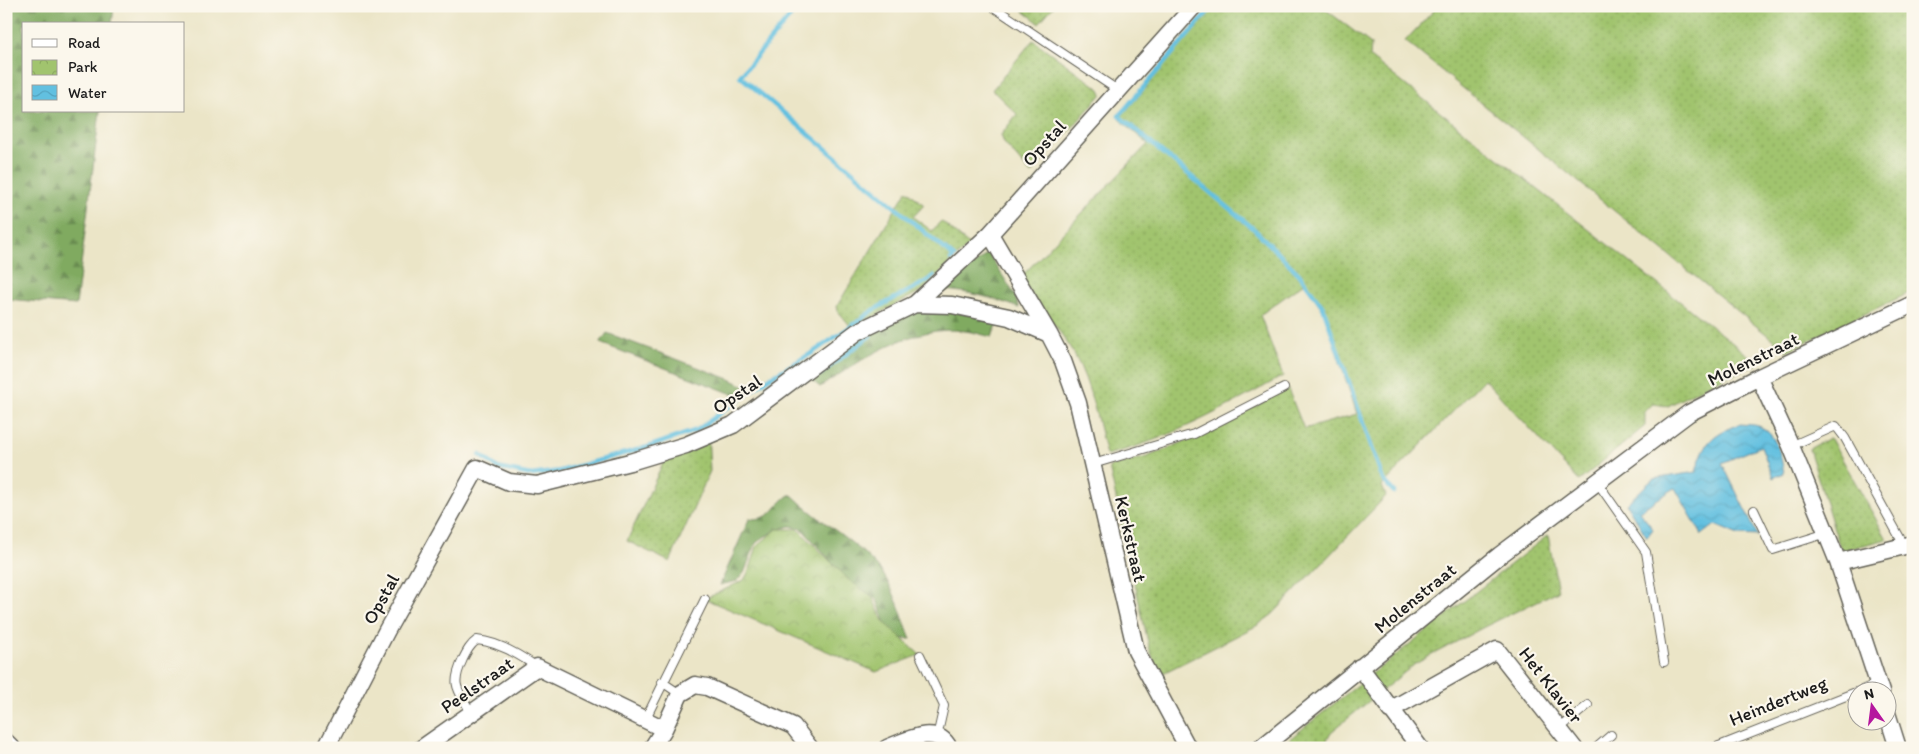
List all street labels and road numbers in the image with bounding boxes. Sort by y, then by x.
street label: Opstal [1017,115,1071,171]
street label: Molenstraat [1703,327,1803,391]
street label: Opstal [708,369,767,419]
street label: Kerkstraat [1110,494,1152,584]
street label: Molenstraat [1369,558,1461,638]
street label: Opstal [358,569,405,628]
street label: Het Klavier [1514,642,1588,728]
street label: Peelstraat [436,652,518,718]
street label: Heindertweg [1726,671,1831,731]

